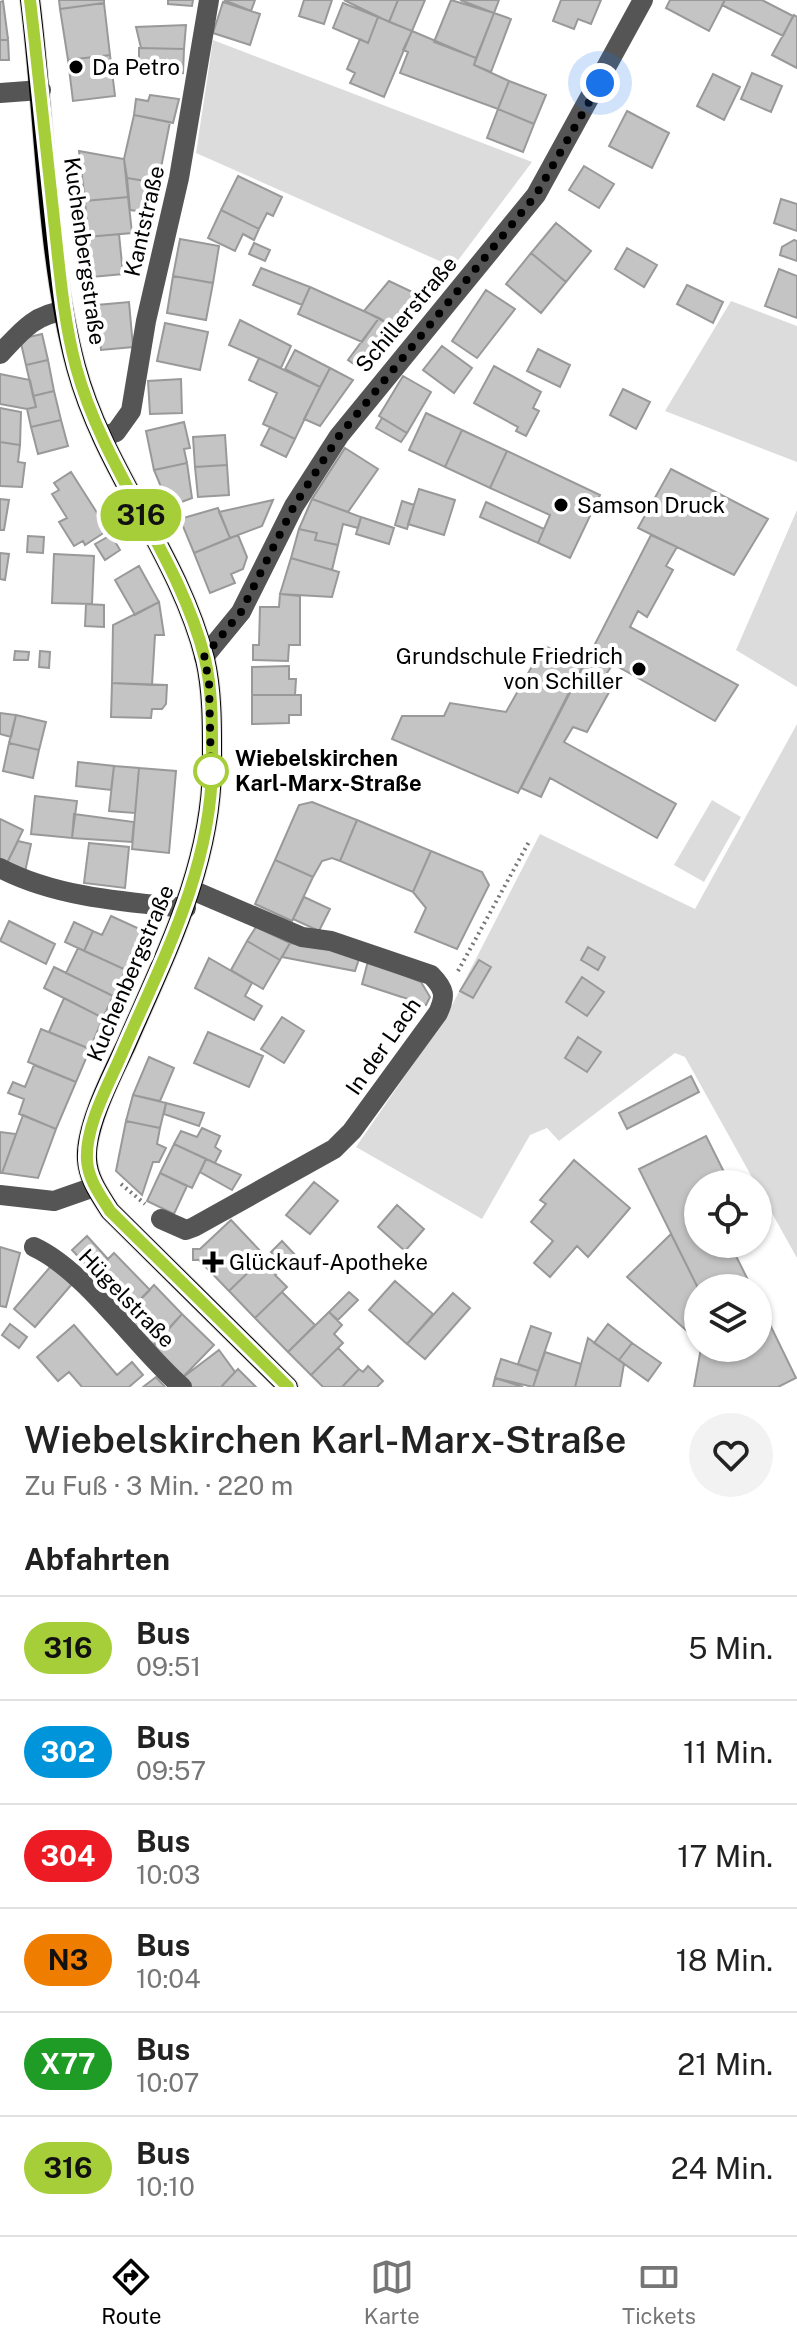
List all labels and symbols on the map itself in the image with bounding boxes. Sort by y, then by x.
place label: Da Petro [92,54,180,80]
marker: Da Petro [67,58,85,76]
your location [580,63,620,103]
street label: Kuchenbergstraße [59,156,111,346]
street label: Kantstraße [119,163,169,279]
street label: Schillerstraße [350,251,462,377]
line badge: 316 [95,489,187,541]
place label: Samson Druck [577,492,725,518]
marker: Samson Druck [552,496,570,514]
place label: Grundschule Friedrich von Schiller [396,643,623,694]
marker: Grundschule Friedrich von Schiller [630,660,648,678]
place label: Wiebelskirchen Karl-Marx-Straße [235,745,422,796]
marker: Wiebelskirchen Karl-Marx-Straße [194,754,228,788]
street label: Kuchenbergstraße [81,881,179,1065]
street label: In der Lach [340,992,426,1100]
street label: Hügelstraße [74,1243,180,1353]
place label: Glückauf-Apotheke [229,1249,428,1275]
marker: Glückauf-Apotheke [204,1253,222,1271]

